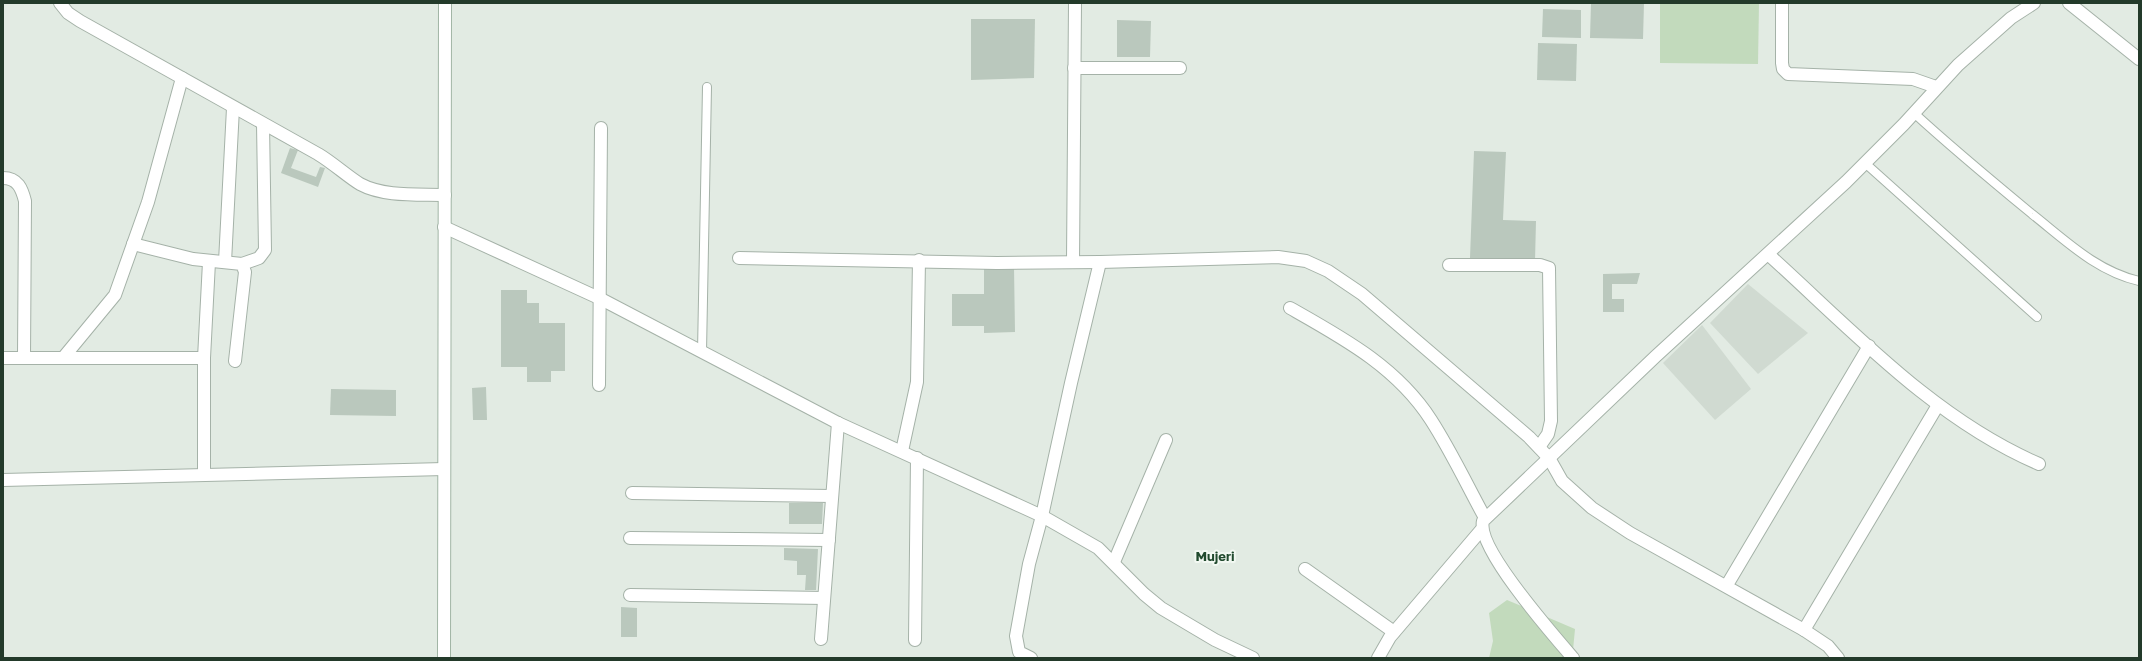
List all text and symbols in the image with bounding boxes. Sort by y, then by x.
district label: Mujeri [1195,548,1235,564]

